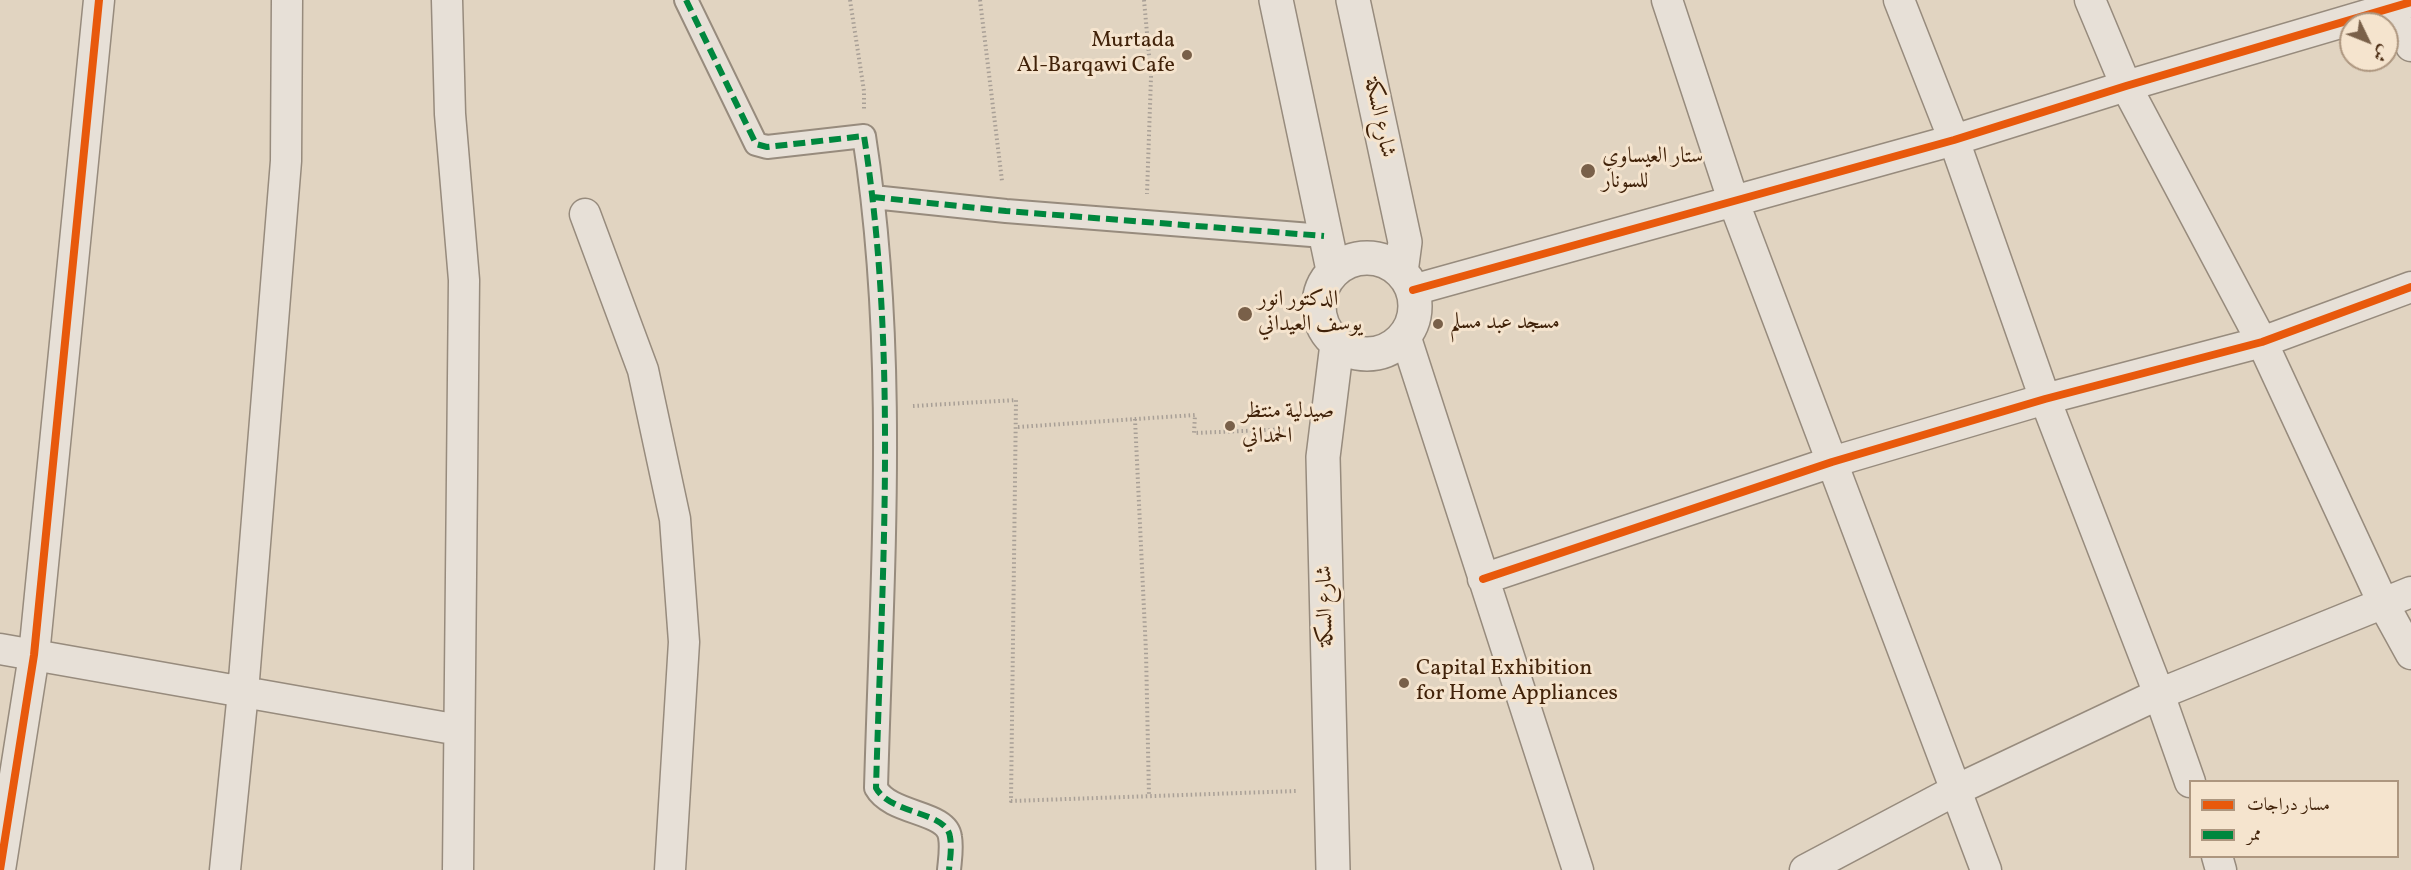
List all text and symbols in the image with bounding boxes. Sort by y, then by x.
north arrow [2339,12,2399,72]
place label: Murtada Al-Barqawi Cafe [1017,29,1175,80]
text: ش [2367,40,2394,66]
marker: Murtada Al-Barqawi Cafe [1180,48,1194,62]
street label: شارع السكة [1357,75,1399,161]
place label: ستار العيساوي للسونار [1602,145,1703,196]
marker: ستار العيساوي للسونار [1579,162,1597,180]
place label: الدكتور انور يوسف العيداني [1258,288,1362,340]
marker: الدكتور انور يوسف العيداني [1236,305,1254,323]
place label: مسجد عبد مسلم [1450,311,1560,337]
marker: مسجد عبد مسلم [1431,317,1445,331]
place label: صيدلية منتظر الحمداني [1242,400,1334,452]
marker: صيدلية منتظر الحمداني [1223,419,1237,433]
street label: شارع السكة [1313,565,1341,647]
place label: Capital Exhibition for Home Appliances [1416,657,1618,708]
marker: Capital Exhibition for Home Appliances [1397,676,1411,690]
legend [2189,780,2399,858]
text: مسار دراجات [2247,793,2330,818]
text: ممر [2247,823,2261,848]

